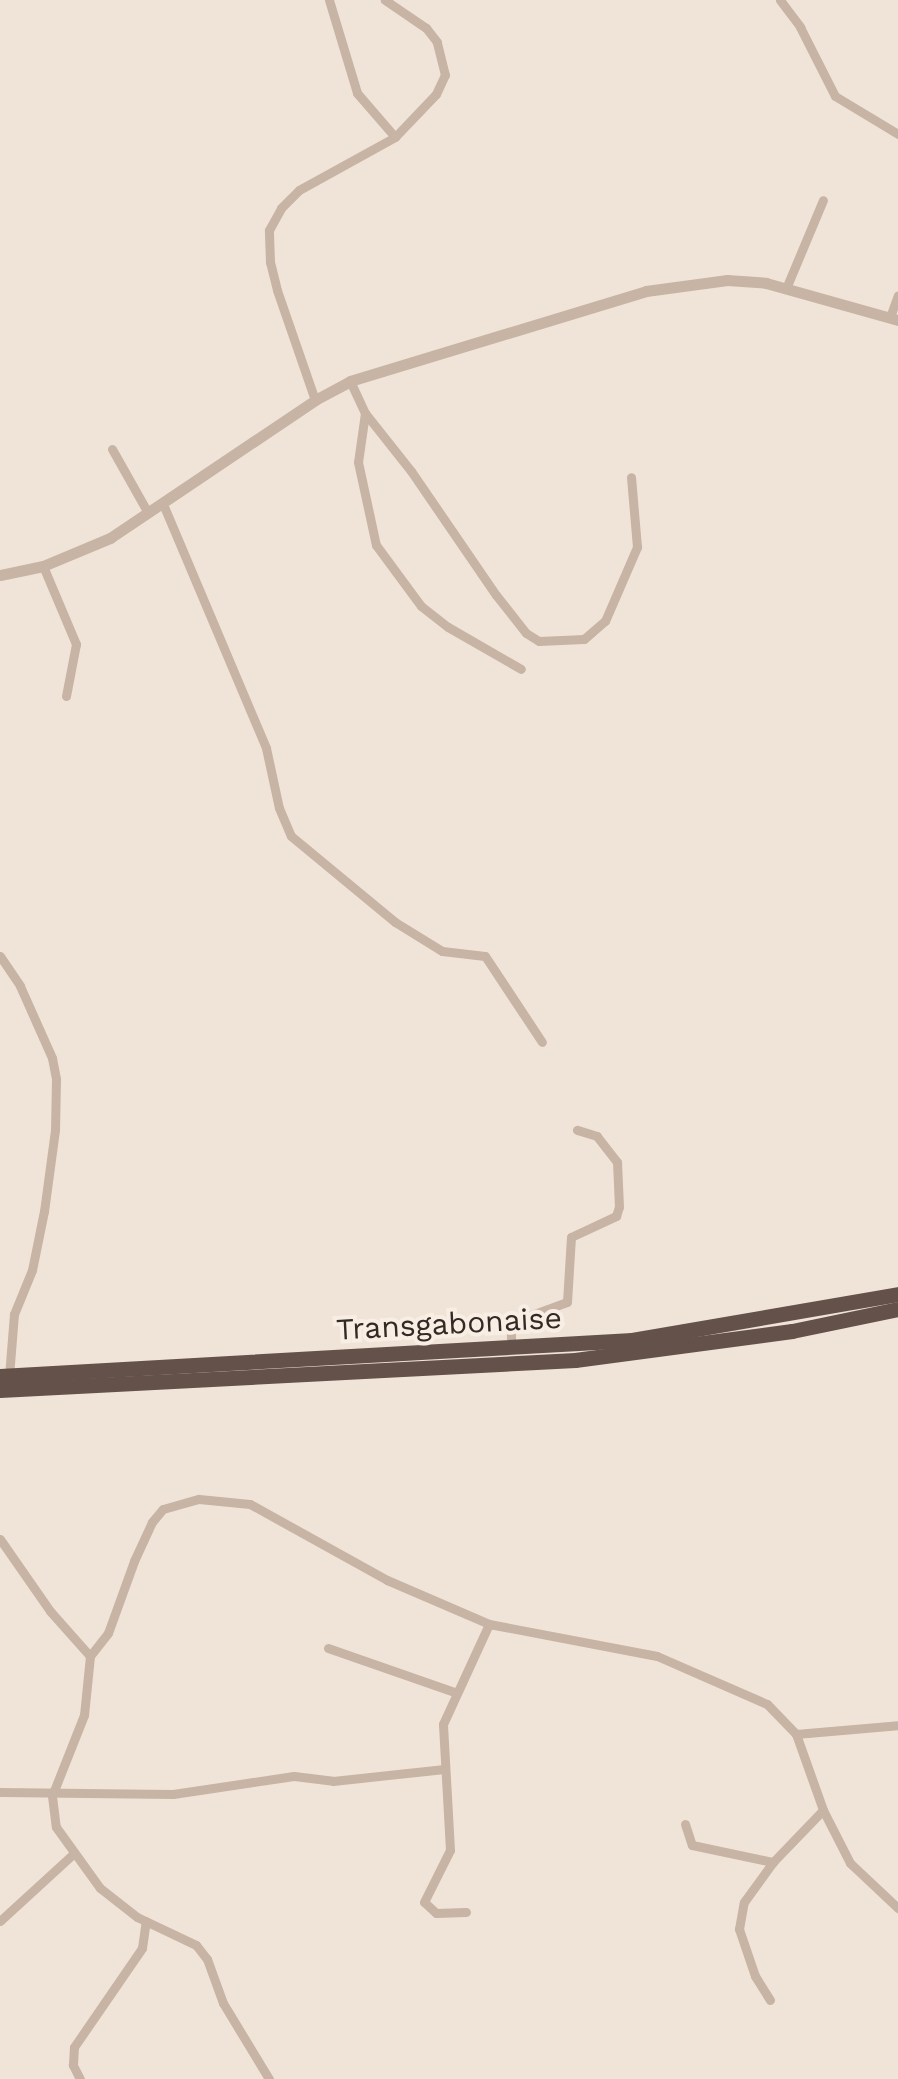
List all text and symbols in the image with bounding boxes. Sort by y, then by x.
street label: Transgabonaise [335,1300,563,1348]

